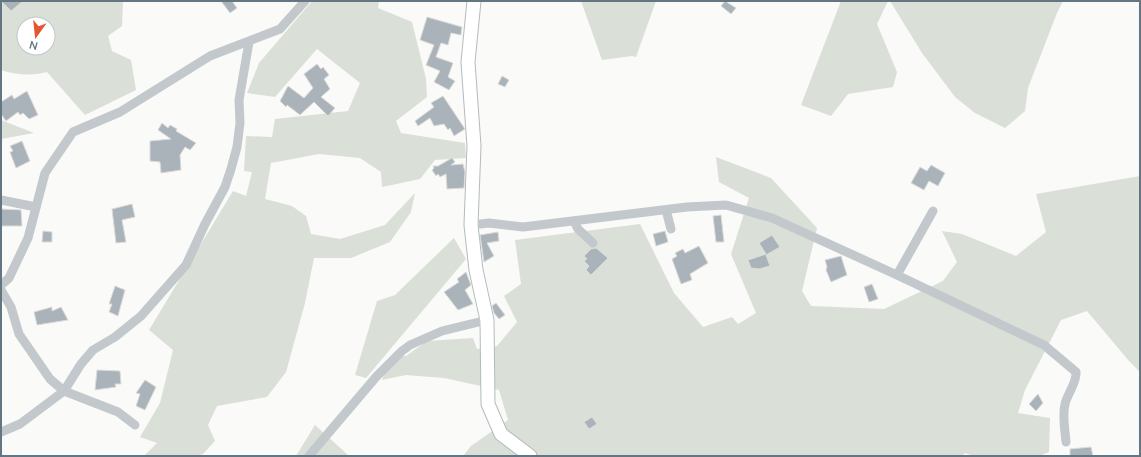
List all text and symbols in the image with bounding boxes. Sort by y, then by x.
north arrow [16,16,56,56]
text: N [28,37,39,53]

